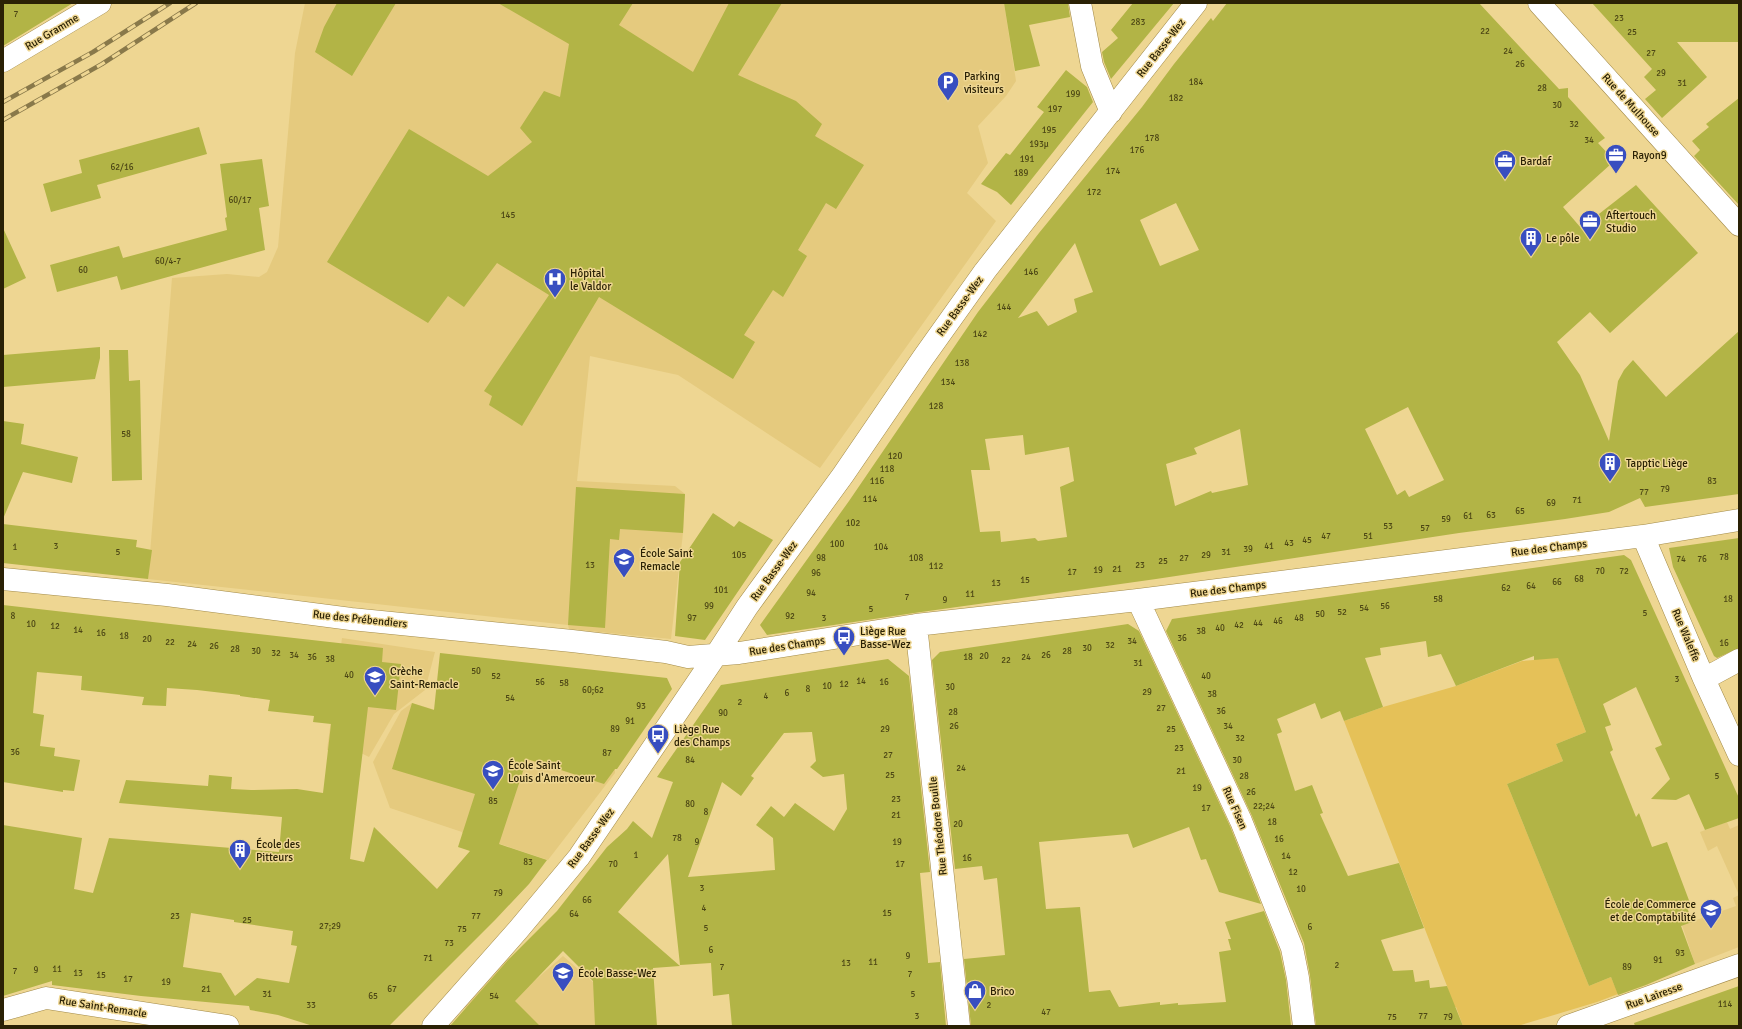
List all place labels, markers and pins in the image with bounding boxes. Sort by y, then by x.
parking icon: Parking visiteurs [935,69,961,102]
place label: Parking visiteurs [964,70,1004,96]
office icon: Rayon9 [1603,142,1629,175]
office icon: Bardaf [1492,148,1518,181]
place label: Rayon9 [1632,149,1667,162]
place label: Bardaf [1520,155,1553,168]
office icon: Aftertouch Studio [1577,208,1603,241]
place label: Aftertouch Studio [1606,209,1656,235]
building icon: Le pôle [1518,225,1544,258]
place label: Le pôle [1546,232,1580,245]
hospital icon: Hôpital le Valdor [542,266,568,299]
place label: Hôpital le Valdor [570,267,611,293]
building icon: Tapptic Liège [1597,450,1623,483]
place label: Tapptic Liège [1626,457,1688,470]
school or university icon: École Saint Remacle [611,546,637,579]
place label: École Saint Remacle [640,546,693,573]
bus stop icon: Liège Rue Basse-Wez [831,624,857,657]
place label: Liège Rue Basse-Wez [860,625,911,651]
school or university icon: Crèche Saint-Remacle [362,664,388,697]
place label: Crèche Saint-Remacle [390,665,458,691]
bus stop icon: Liège Rue des Champs [645,722,671,755]
place label: Liège Rue des Champs [674,723,730,749]
school or university icon: École Saint Louis d'Amercoeur [480,758,506,791]
place label: École Saint Louis d'Amercoeur [508,758,595,785]
building icon: École des Pitteurs [227,837,253,870]
place label: École des Pitteurs [256,837,300,864]
place label: École de Commerce et de Comptabilité [1604,897,1696,924]
school or university icon: École de Commerce et de Comptabilité [1698,897,1724,930]
school or university icon: École Basse-Wez [550,960,576,993]
place label: École Basse-Wez [578,966,657,980]
shop icon: Brico [962,978,988,1011]
place label: Brico [990,985,1015,998]

